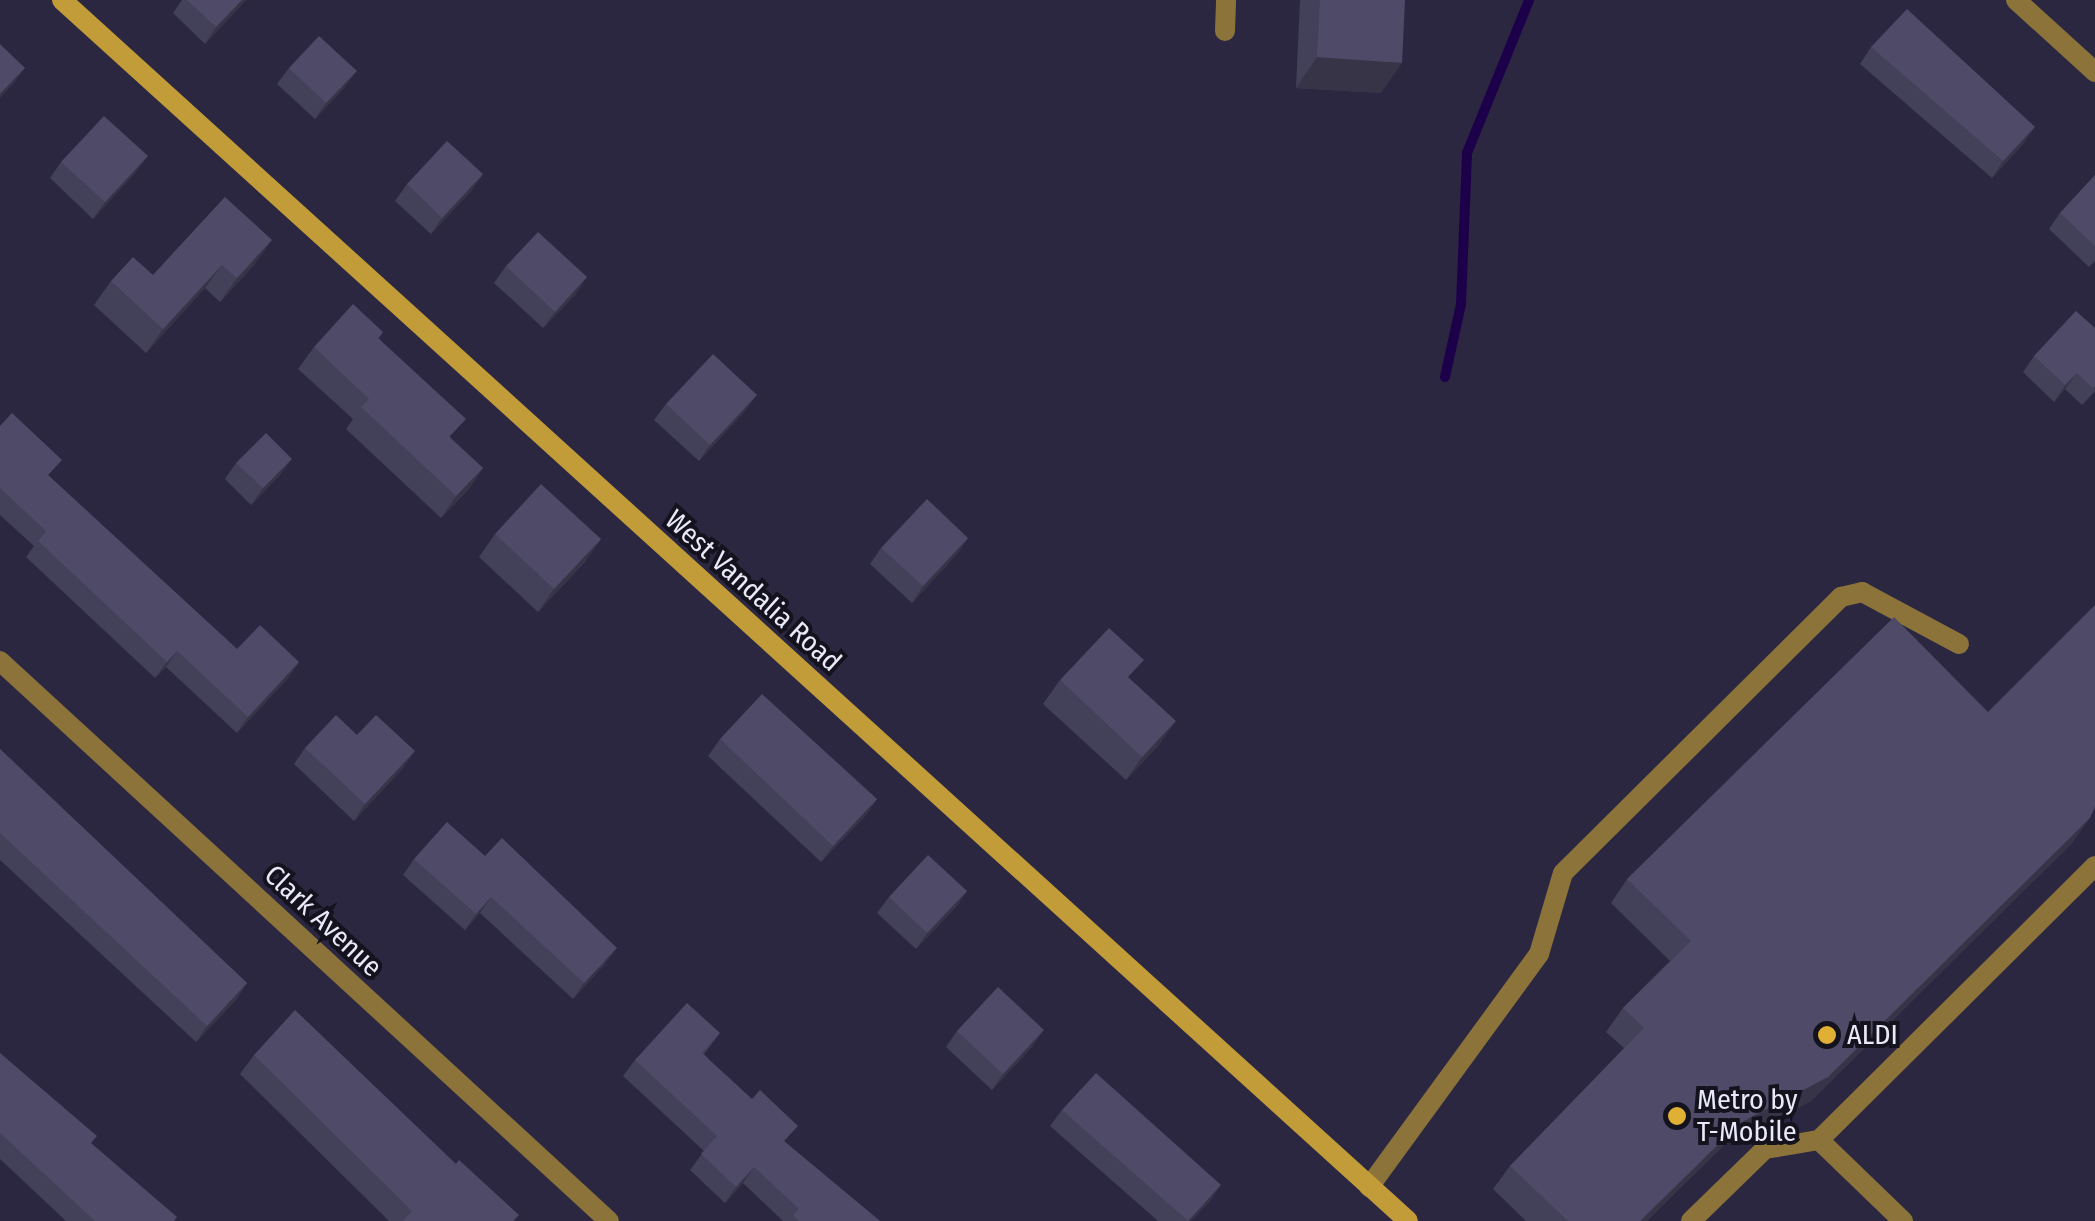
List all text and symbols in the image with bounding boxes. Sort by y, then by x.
street label: West Vandalia Road [658,503,848,679]
street label: Clark Avenue [257,858,389,984]
place label: ALDI [1847,1018,1898,1052]
marker: ALDI [1816,1024,1838,1046]
place label: Metro by T-Mobile [1697,1083,1797,1149]
marker: Metro by T-Mobile [1666,1105,1688,1127]

